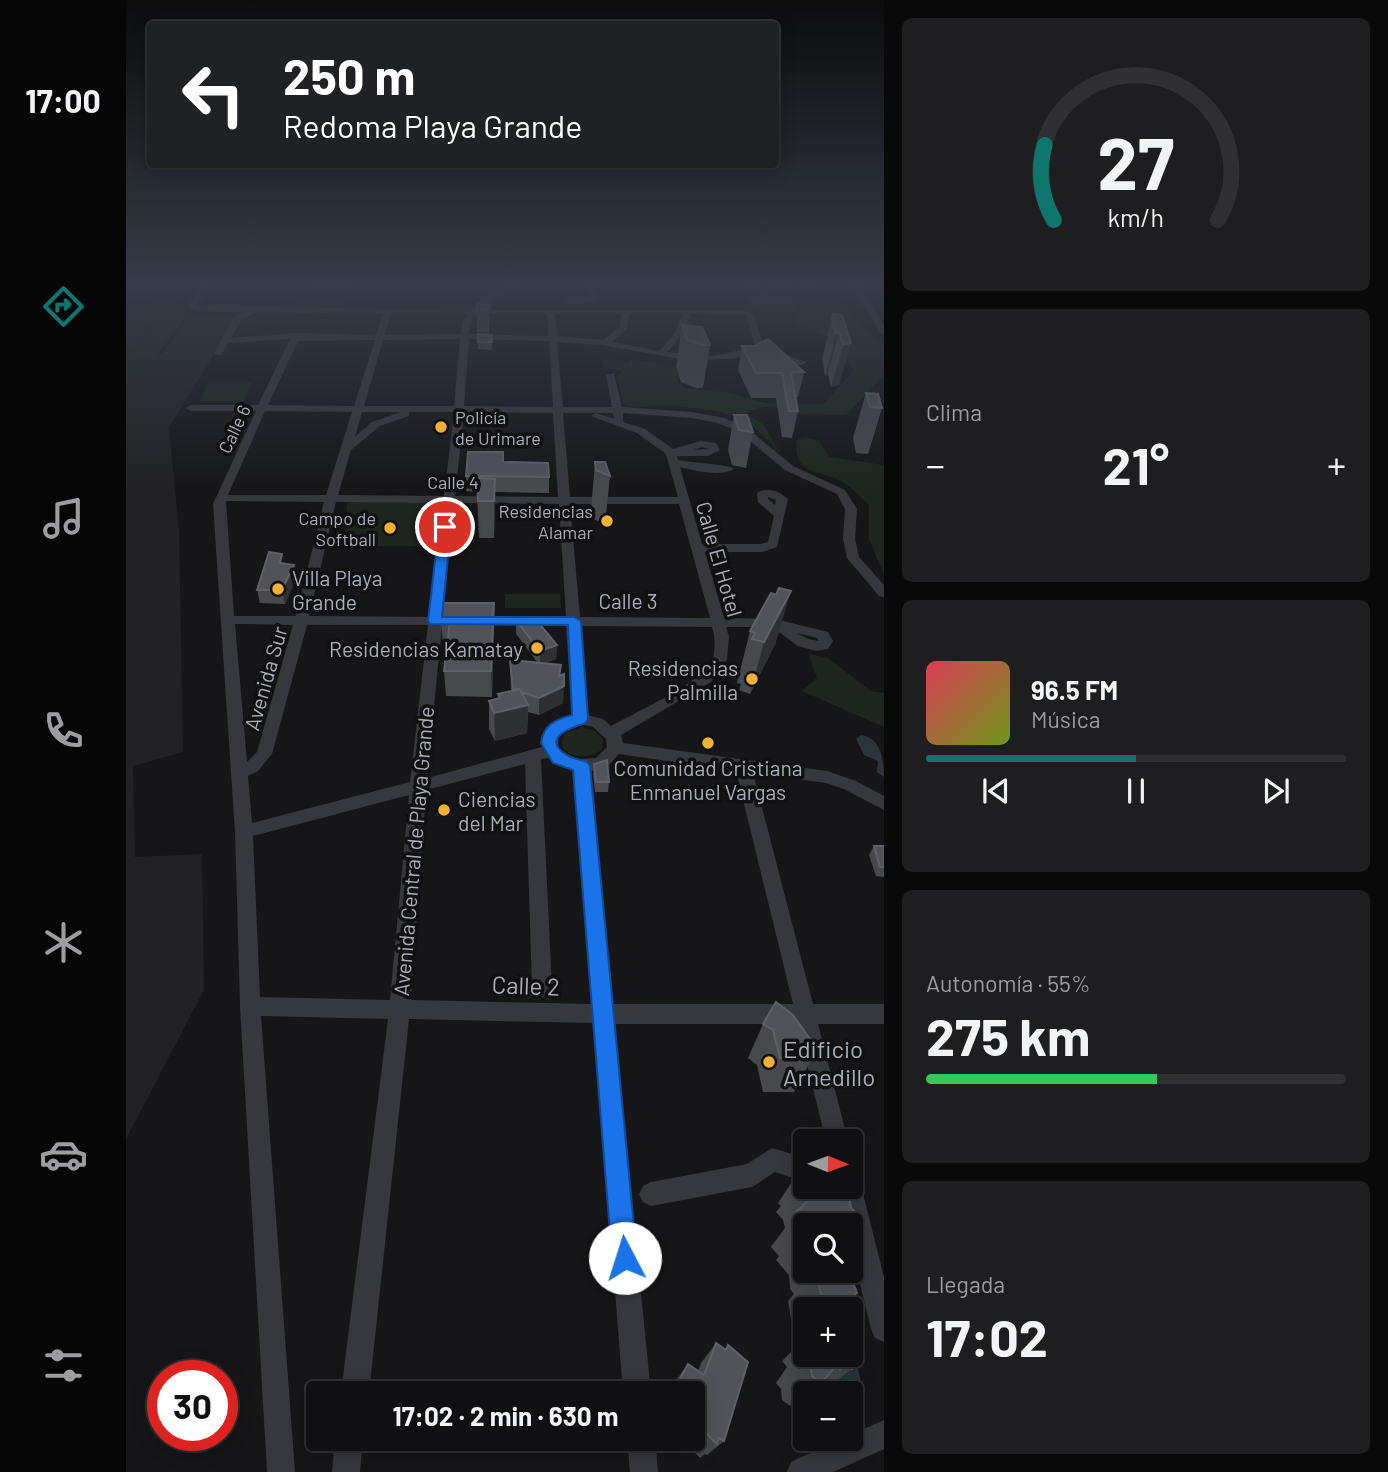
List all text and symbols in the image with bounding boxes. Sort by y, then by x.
text: 250 m [283,46,416,105]
icon: left [168,49,259,140]
text: 17:00 [25,81,101,119]
text: Redoma Playa Grande [283,106,582,144]
text: 27 [1098,118,1174,206]
text: km/h [1108,202,1164,232]
icon: directions [39,282,88,331]
text: Clima [926,398,982,426]
street label: Calle 6 [213,401,255,457]
place label: Policía de Urimare [455,406,541,449]
marker: Policía de Urimare [433,419,449,435]
text: 21° [1103,433,1169,495]
text: − [926,441,945,487]
text: + [1327,441,1346,487]
street label: Calle 4 [427,471,479,493]
icon: music [39,494,88,543]
pin [415,497,475,557]
street label: Calle El Hotel [692,499,748,619]
place label: Residencias Alamar [499,500,593,543]
place label: Campo de Softball [298,507,376,550]
icon: arrive [426,508,464,546]
marker: Residencias Alamar [599,513,615,529]
marker: Campo de Softball [382,520,398,536]
place label: Villa Playa Grande [292,565,382,614]
marker: Villa Playa Grande [270,581,286,597]
street label: Calle 3 [598,588,658,613]
street label: Avenida Sur [238,623,292,733]
place label: Residencias Kamatay [329,636,523,661]
marker: Residencias Kamatay [529,640,545,656]
place label: Residencias Palmilla [628,655,738,704]
marker: Residencias Palmilla [744,671,760,687]
text: 96.5 FM [1031,674,1118,705]
street label: Avenida Central de Playa Grande [388,705,438,997]
text: Música [1031,705,1100,733]
icon: phone [39,706,88,755]
marker: Comunidad Cristiana Enmanuel Vargas [700,735,716,751]
place label: Comunidad Cristiana Enmanuel Vargas [614,755,802,804]
icon: previous [977,772,1015,810]
icon: pause [1117,772,1155,810]
icon: next [1257,772,1295,810]
place label: Ciencias del Mar [458,786,536,835]
marker: Ciencias del Mar [436,802,452,818]
icon: climate [39,918,88,967]
street label: Calle 2 [491,969,561,1001]
text: Autonomía · 55% [926,969,1090,997]
text: 275 km [926,1004,1090,1066]
place label: Edificio Arnedillo [783,1034,875,1091]
marker: Edificio Arnedillo [761,1054,777,1070]
north arrow [793,1129,863,1199]
map controls [793,1129,863,1451]
icon: car [39,1130,88,1179]
button: search [793,1213,863,1283]
position arrow [588,1221,662,1295]
text: Llegada [926,1270,1005,1298]
button: + [793,1297,863,1367]
text: 17:02 [926,1305,1048,1367]
icon: filters [39,1341,88,1390]
speed limit sign: 30 [147,1360,238,1451]
button: − [793,1381,863,1451]
text: 17:02 · 2 min · 630 m [392,1400,619,1431]

